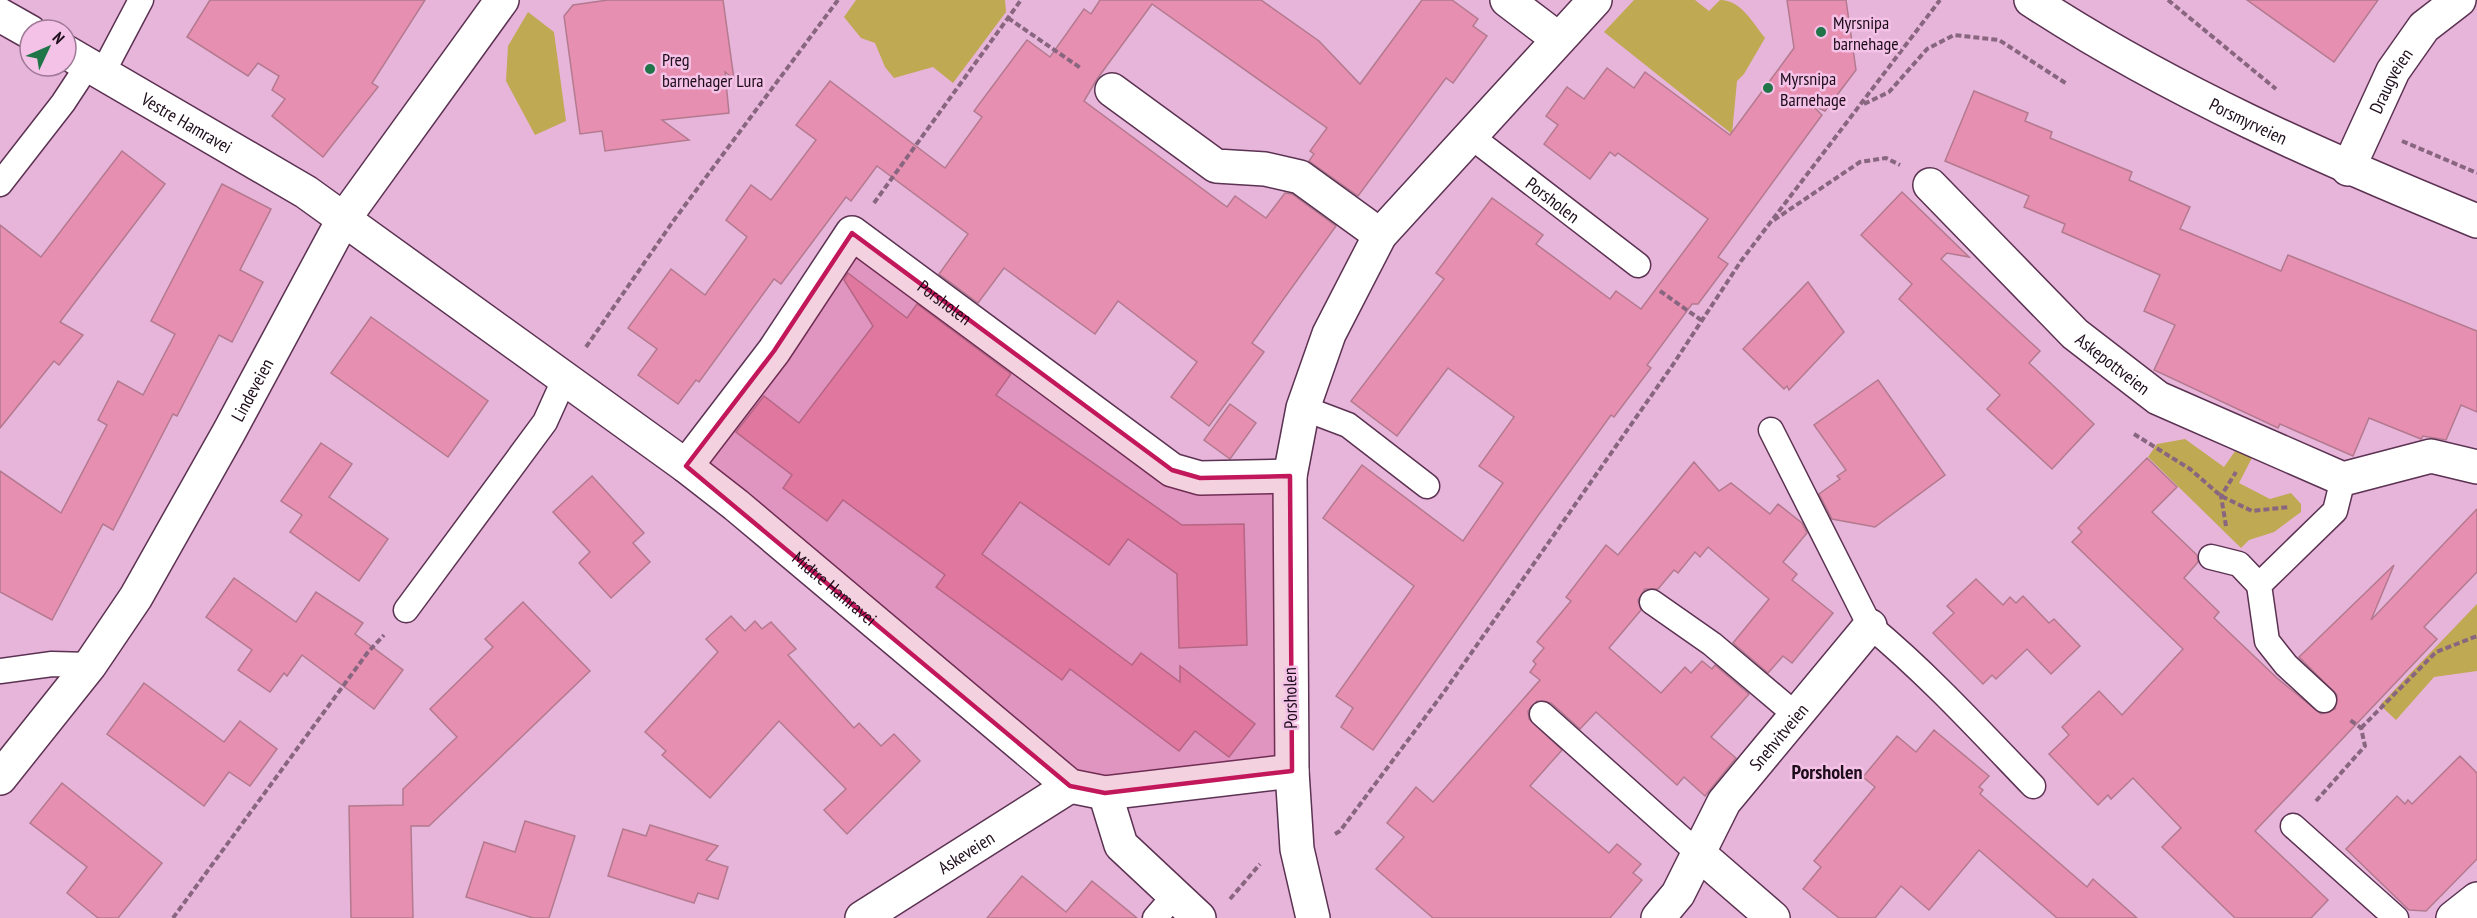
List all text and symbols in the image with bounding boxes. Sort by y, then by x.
place label: Myrsnipa barnehage [1833,11,1899,55]
north arrow [18,18,78,78]
marker: Myrsnipa barnehage [1814,25,1828,39]
text: N [49,28,69,48]
street label: Draugveien [2364,43,2417,117]
place label: Preg barnehager Lura [662,48,764,92]
marker: Preg barnehager Lura [643,62,657,76]
place label: Myrsnipa Barnehage [1780,67,1846,111]
marker: Myrsnipa Barnehage [1761,81,1775,95]
street label: Vestre Hamravei [137,87,236,158]
street label: Porsmyrveien [2206,92,2291,149]
street label: Porsholen [1522,172,1584,228]
street label: Porsholen [913,274,977,329]
street label: Askepottveien [2071,327,2155,399]
street label: Lindeveien [226,354,278,425]
street label: Midtre Hamravei [788,546,882,630]
street label: Porsholen [1278,667,1302,729]
street label: Snehvitveien [1744,698,1813,775]
district label: Porsholen [1792,759,1863,785]
street label: Askeveien [933,826,998,878]

